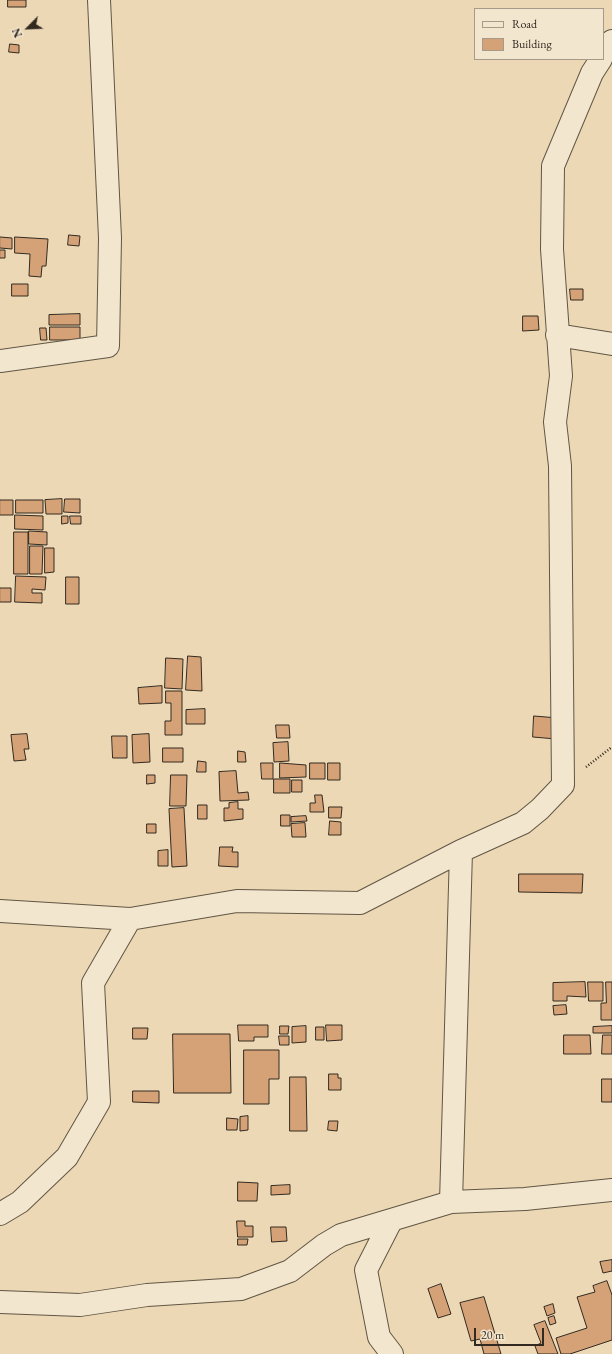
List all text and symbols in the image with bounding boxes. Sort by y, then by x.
north arrow [8,8,48,48]
legend [474,8,604,60]
text: Road [512,16,537,32]
text: N [9,26,25,40]
text: Building [512,36,552,52]
scale bar [476,1320,546,1346]
text: 20 m [481,1327,504,1343]

